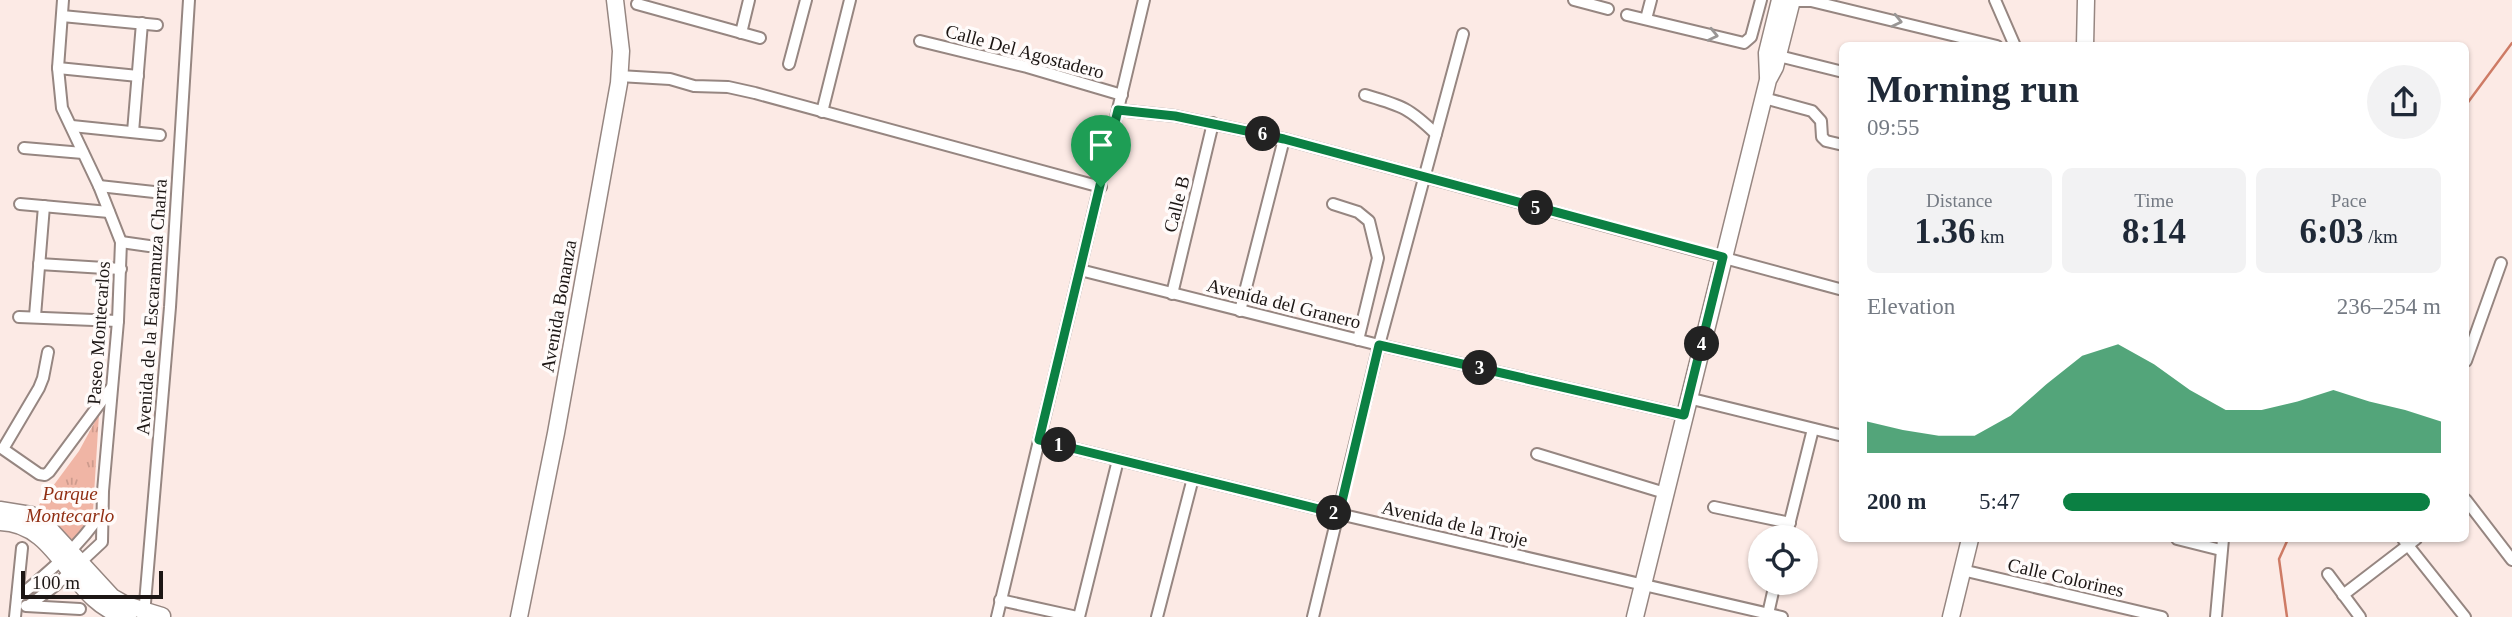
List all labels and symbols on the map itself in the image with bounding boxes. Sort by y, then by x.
one-way arrow [1891,13,1903,28]
street label: Calle Del Agostadero [943,20,1107,83]
one-way arrow [1706,27,1718,41]
pin [1071,115,1131,187]
pin: 6 [1246,116,1280,152]
street label: Calle B [1159,174,1194,235]
street label: Avenida de la Escaramuza Charra [132,178,171,436]
pin: 5 [1518,190,1554,226]
street label: Avenida Bonanza [537,238,581,374]
street label: Paseo Montecarlos [83,260,114,406]
street label: Avenida del Granero [1205,274,1363,333]
pin: 4 [1684,326,1720,362]
pin: 3 [1462,350,1498,386]
pin: 1 [1042,428,1076,462]
park label: Parque Montecarlo [25,483,114,526]
pin: 2 [1316,496,1352,530]
street label: Avenida de la Troje [1380,496,1530,550]
street label: Calle Colorines [2006,554,2126,601]
scale bar [21,568,163,600]

